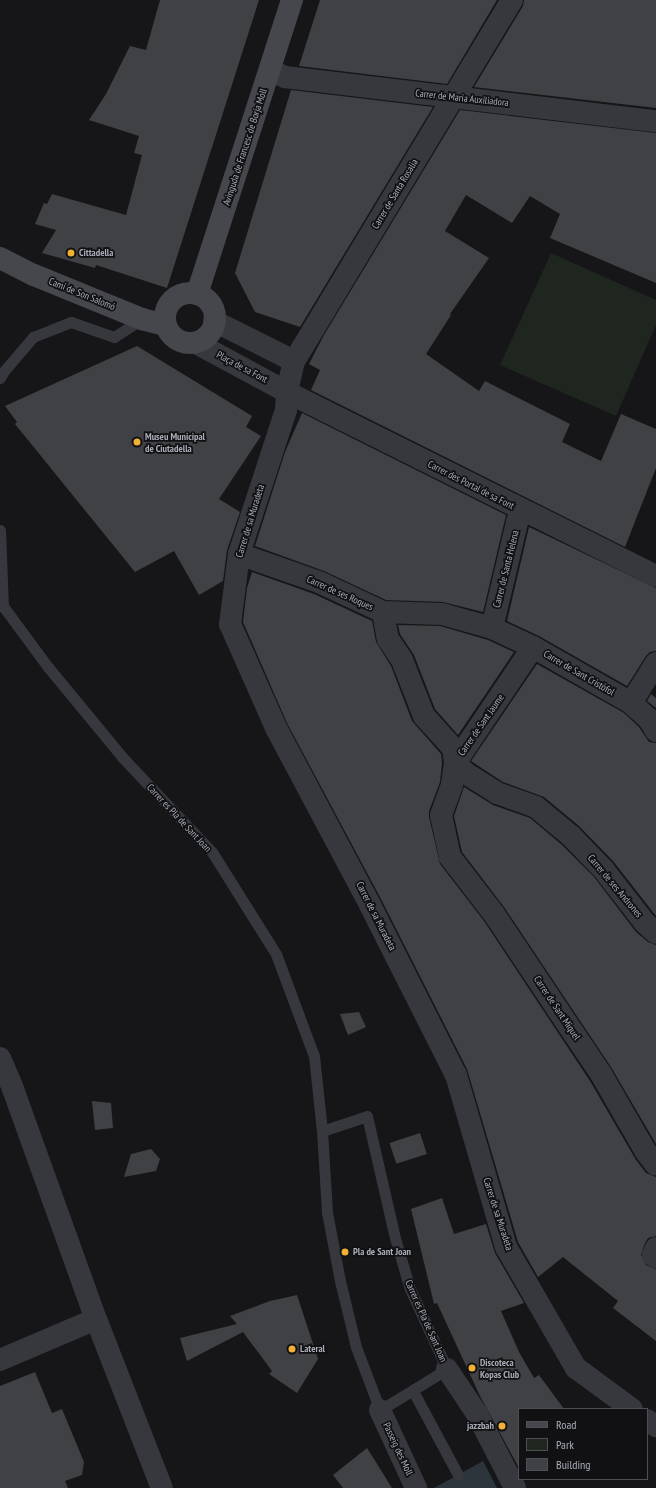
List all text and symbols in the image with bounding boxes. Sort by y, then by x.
street label: Avinguda de Francesc de Borja Moll [220,87,270,207]
street label: Carrer de Maria Auxiliadora [415,87,509,109]
street label: Carrer de Santa Rosalia [369,157,421,231]
place label: Cittadella [79,247,113,259]
marker: Cittadella [66,248,76,258]
street label: Camí de Son Salomó [47,275,117,313]
street label: Plaça de sa Font [214,349,270,385]
place label: Museu Municipal de Ciutadella [145,430,205,454]
marker: Museu Municipal de Ciutadella [132,437,142,447]
street label: Carrer des Portal de sa Font [426,458,516,512]
street label: Carrer de sa Muradeta [233,483,267,559]
street label: Carrer de Santa Helena [491,529,521,609]
street label: Carrer de ses Roques [305,573,375,613]
street label: Carrer de Sant Cristòfol [541,648,617,698]
street label: Carrer de Sant Jaume [455,692,507,758]
street label: Carrer es Pla de Sant Joan [144,781,214,855]
street label: Carrer de ses Andrones [585,852,645,920]
street label: Carrer de sa Muradeta [353,880,399,952]
street label: Carrer de Sant Miquel [531,974,583,1042]
street label: Carrer de sa Muradeta [481,1176,515,1252]
place label: Pla de Sant Joan [353,1246,411,1258]
marker: Pla de Sant Joan [340,1247,350,1257]
street label: Carrer es Pla de Sant Joan [402,1278,450,1364]
place label: Lateral [300,1343,325,1355]
marker: Lateral [287,1344,297,1354]
place label: Discoteca Kopas Club [480,1356,519,1380]
marker: Discoteca Kopas Club [467,1363,477,1373]
legend [518,1408,648,1480]
text: Road [556,1417,576,1432]
place label: jazzbah [467,1420,494,1432]
street label: Passeig des Moll [381,1421,415,1477]
marker: jazzbah [497,1421,507,1431]
text: Park [556,1437,574,1452]
text: Building [556,1457,591,1472]

